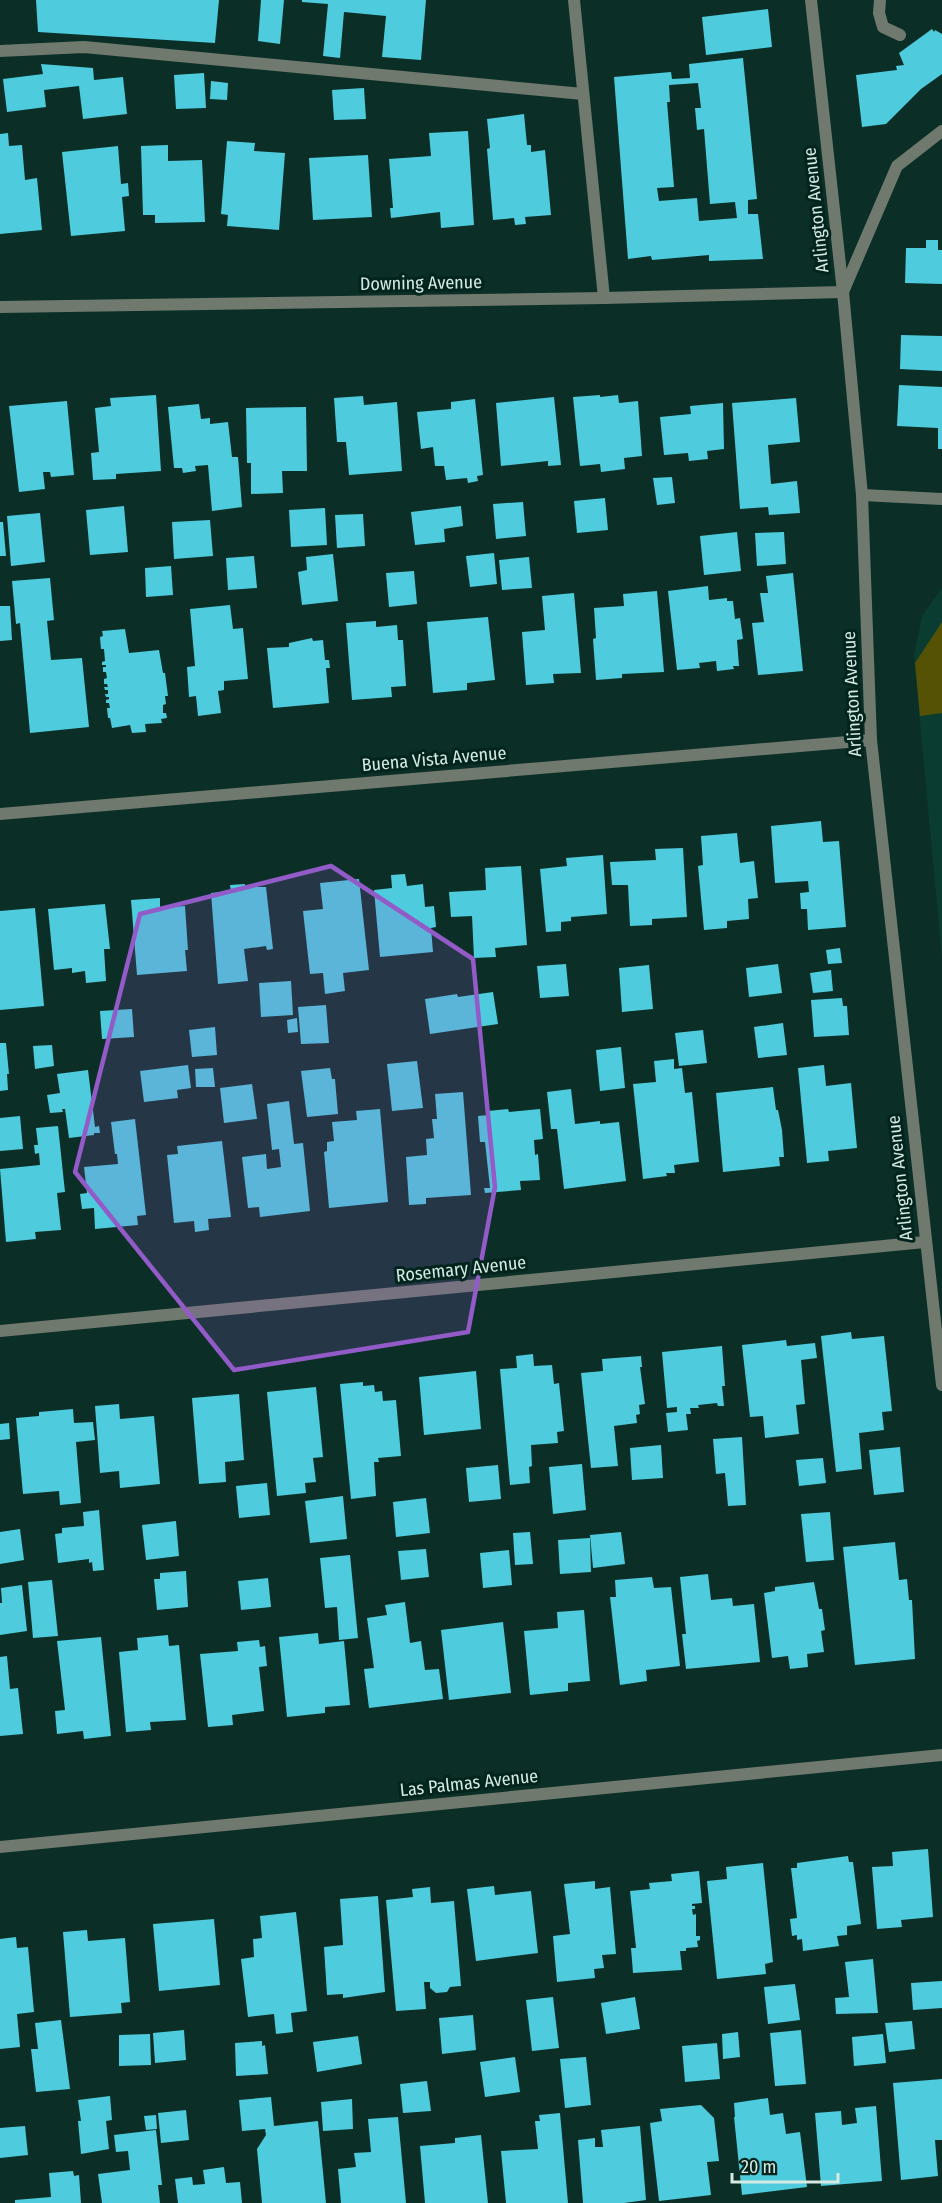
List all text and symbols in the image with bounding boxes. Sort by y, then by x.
street label: Arlington Avenue [798,146,834,274]
street label: Downing Avenue [360,271,482,295]
street label: Arlington Avenue [838,630,866,757]
street label: Buena Vista Avenue [361,742,507,776]
street label: Arlington Avenue [882,1114,918,1242]
street label: Rosemary Avenue [395,1251,527,1287]
street label: Las Palmas Avenue [399,1765,539,1801]
scale bar [732,2146,838,2184]
text: 20 m [741,2156,776,2178]

